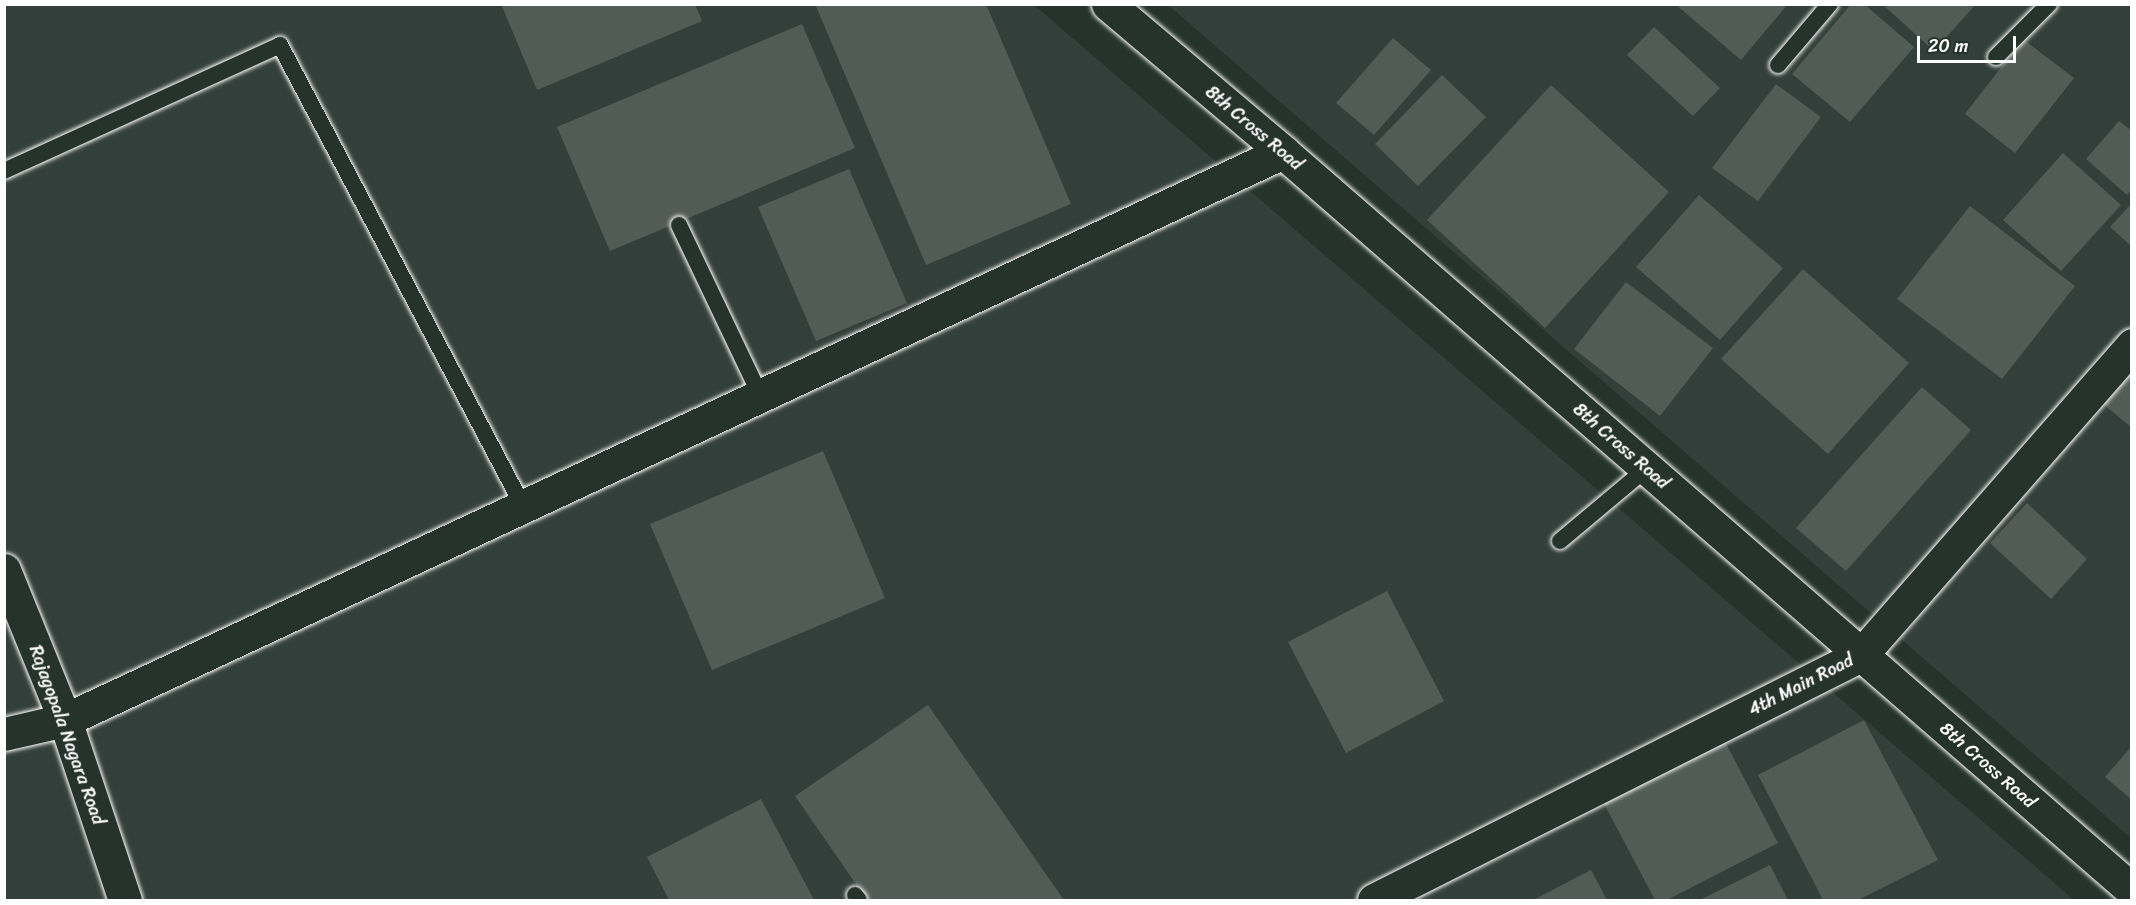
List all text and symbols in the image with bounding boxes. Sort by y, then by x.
scale bar [1920,24,2019,62]
text: 20 m [1928,30,1968,62]
street label: 8th Cross Road [1201,81,1307,175]
street label: 8th Cross Road [1569,399,1673,493]
street label: Rajagopala Nagara Road [24,642,110,828]
street label: 4th Main Road [1745,649,1857,721]
street label: 8th Cross Road [1936,718,2040,812]

